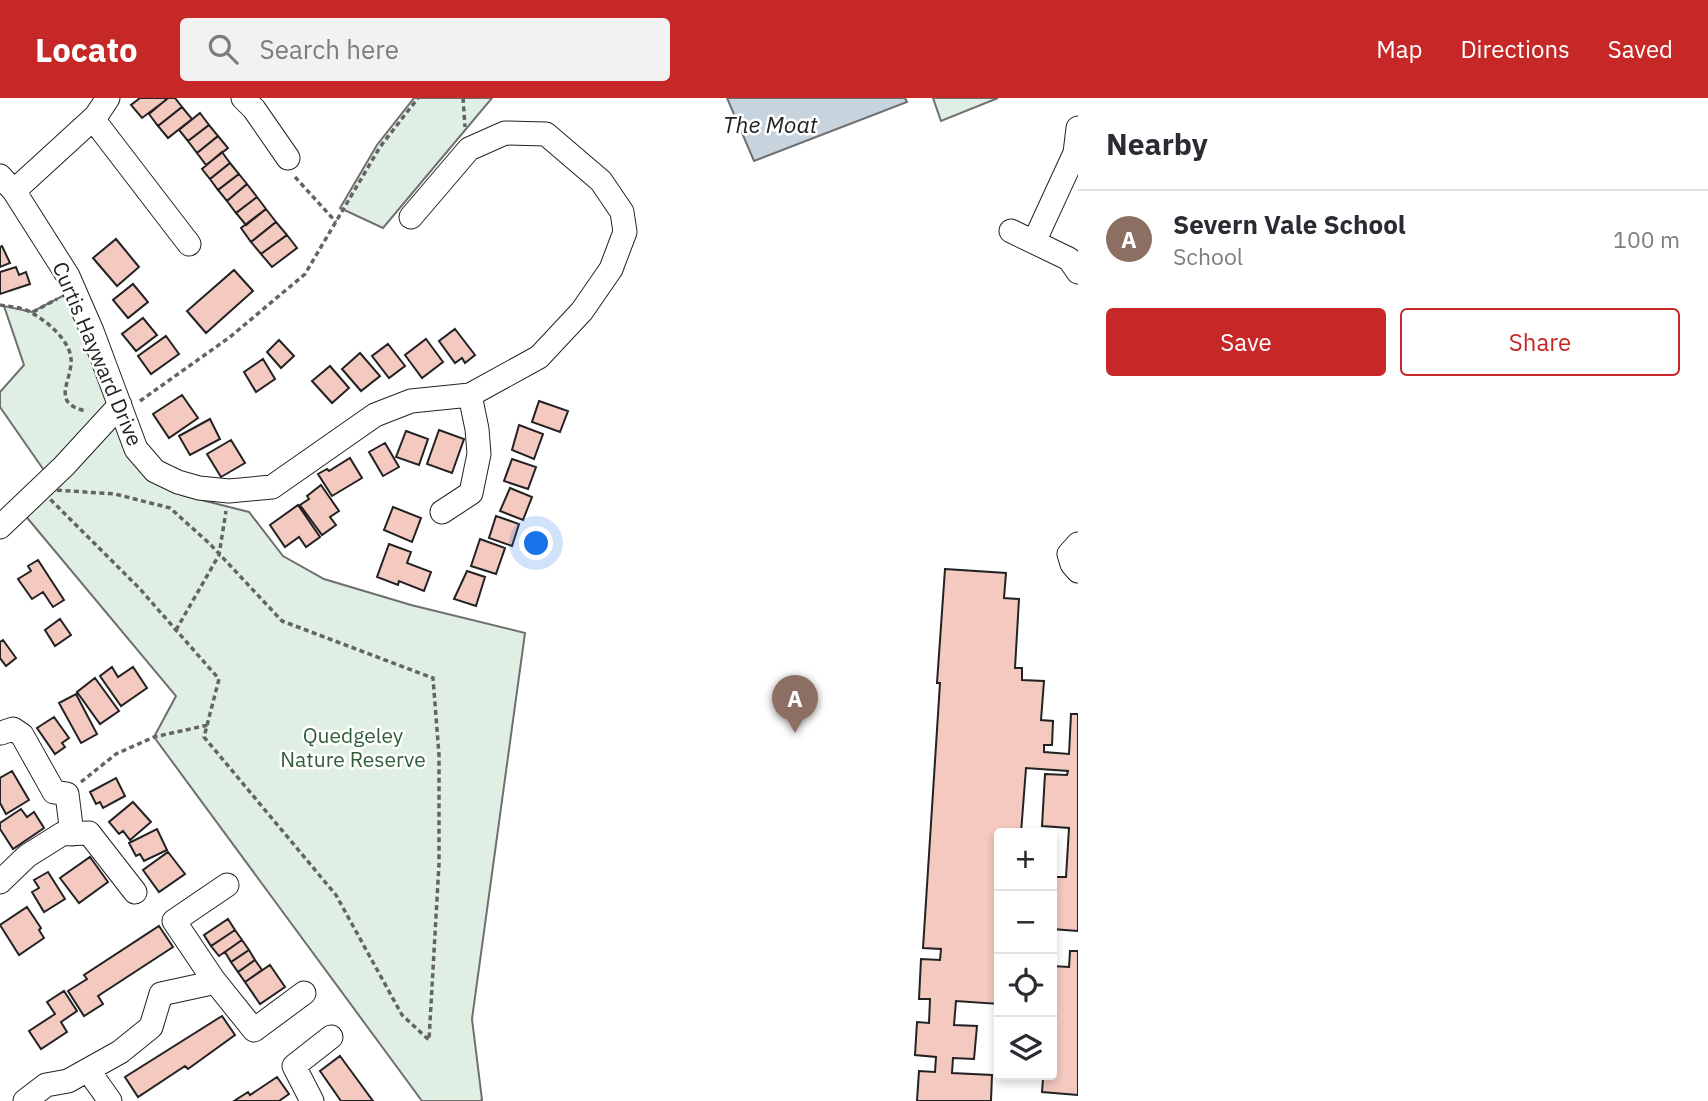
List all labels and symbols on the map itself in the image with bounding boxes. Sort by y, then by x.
water label: The Moat [723,109,818,139]
street label: Curtis Hayward Drive [46,257,149,450]
your location [519,526,553,560]
pin: A [772,675,818,733]
park label: Quedgeley Nature Reserve [280,721,426,773]

